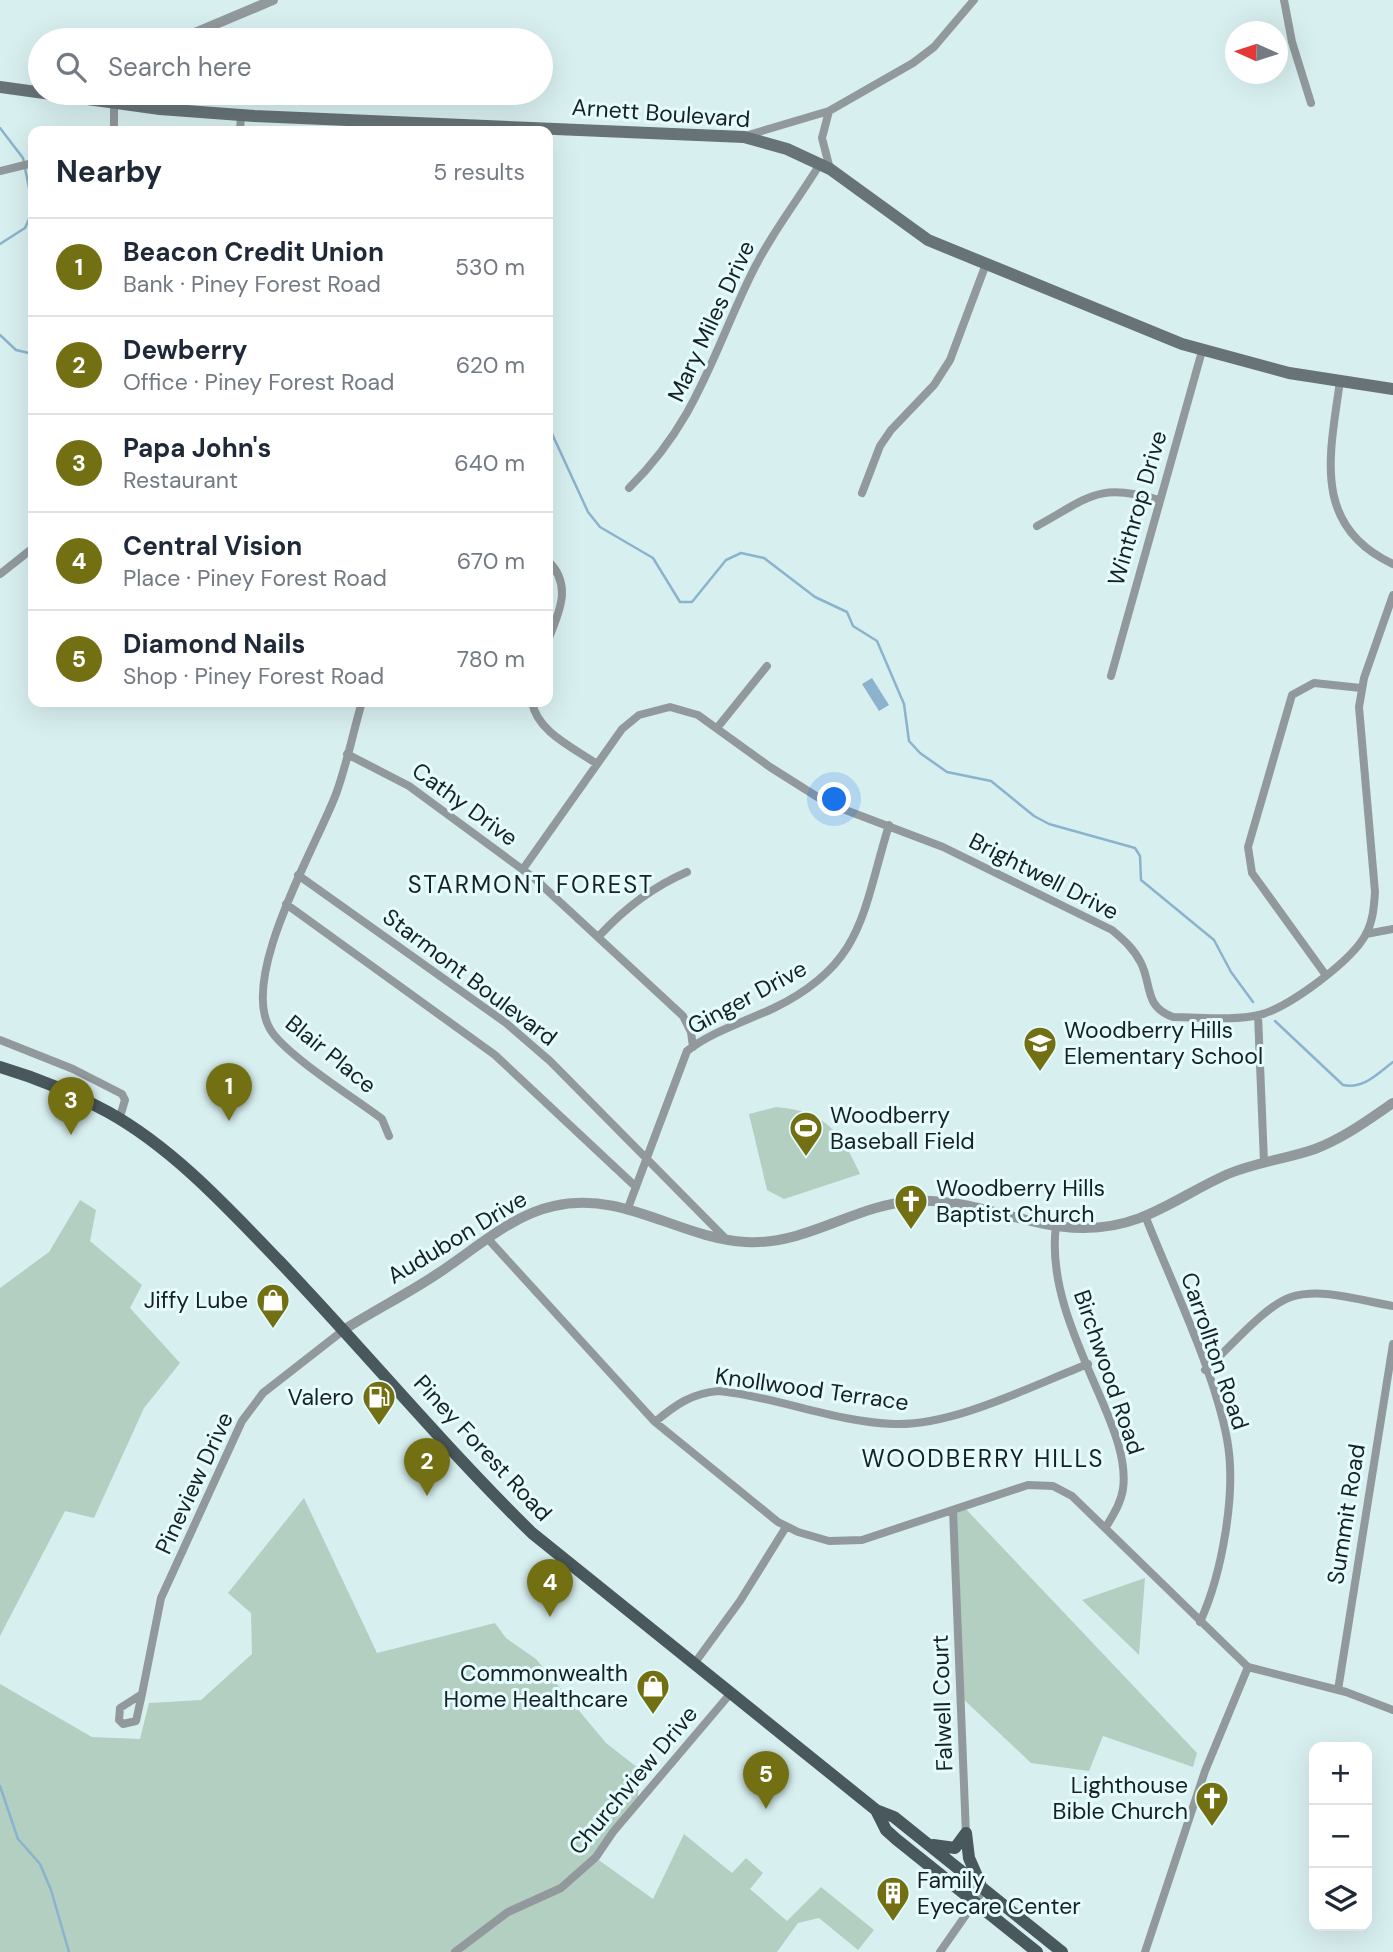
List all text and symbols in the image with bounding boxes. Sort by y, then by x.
north arrow [1225,21,1288,84]
search box [28,28,553,105]
icon: search [52,48,90,86]
text: Search here [108,50,251,84]
street label: Arnett Boulevard [571,92,751,134]
text: Nearby [56,152,162,191]
text: 5 results [433,157,525,187]
text: Beacon Credit Union [123,235,384,269]
street label: Mary Miles Drive [661,236,761,406]
text: 1 [75,252,83,282]
text: 530 m [455,252,525,282]
text: Bank · Piney Forest Road [123,269,381,299]
text: Dewberry [123,333,248,367]
text: 2 [72,350,86,380]
text: 620 m [456,350,525,380]
text: Office · Piney Forest Road [123,367,394,397]
street label: Winthrop Drive [1101,427,1173,589]
text: Papa John's [123,431,271,465]
text: 3 [72,448,86,478]
text: 640 m [454,448,525,478]
text: Restaurant [123,465,238,495]
text: Central Vision [123,529,302,563]
text: 4 [72,546,86,576]
text: 670 m [457,546,525,576]
text: Place · Piney Forest Road [123,563,387,593]
text: Diamond Nails [123,627,305,661]
text: 5 [72,644,86,674]
text: 780 m [457,644,525,674]
text: Shop · Piney Forest Road [123,661,384,691]
street label: Cathy Drive [406,755,524,853]
your location [817,782,851,816]
street label: Brightwell Drive [964,825,1124,927]
district label: STARMONT FOREST [408,869,654,900]
street label: Starmont Boulevard [377,902,563,1052]
street label: Ginger Drive [682,953,812,1041]
street label: Blair Place [279,1008,383,1100]
place label: Woodberry Hills Elementary School [1064,1015,1263,1071]
school or university icon: Woodberry Hills Elementary School [1021,1024,1059,1073]
pin: 1 [206,1063,252,1121]
pin: 3 [48,1077,94,1135]
place label: Woodberry Baseball Field [830,1100,975,1156]
sports icon: Woodberry Baseball Field [787,1109,825,1158]
place label: Woodberry Hills Baptist Church [936,1173,1105,1229]
church icon: Woodberry Hills Baptist Church [892,1182,930,1231]
street label: Audubon Drive [382,1184,532,1290]
street label: Carrollton Road [1174,1268,1256,1434]
shop icon: Jiffy Lube [254,1281,292,1330]
place label: Jiffy Lube [144,1285,248,1315]
street label: Birchwood Road [1067,1286,1151,1458]
street label: Knollwood Terrace [713,1361,911,1417]
street label: Piney Forest Road [407,1368,559,1528]
fuel station icon: Valero [360,1378,398,1427]
place label: Valero [287,1382,354,1412]
street label: Pineview Drive [148,1407,240,1559]
pin: 2 [404,1438,450,1496]
street label: Summit Road [1320,1442,1372,1586]
district label: WOODBERRY HILLS [862,1443,1104,1474]
pin: 4 [527,1559,573,1617]
street label: Falwell Court [925,1634,959,1772]
place label: Commonwealth Home Healthcare [444,1658,628,1714]
shop icon: Commonwealth Home Healthcare [634,1667,672,1716]
street label: Churchview Drive [562,1699,704,1861]
map controls [1309,1742,1372,1931]
button: + [1309,1742,1372,1805]
pin: 5 [743,1751,789,1809]
place label: Lighthouse Bible Church [1053,1770,1188,1826]
church icon: Lighthouse Bible Church [1193,1779,1231,1828]
button: − [1309,1805,1372,1868]
place label: Family Eyecare Center [917,1865,1081,1921]
button: layers [1309,1868,1372,1931]
building icon: Family Eyecare Center [874,1874,912,1923]

